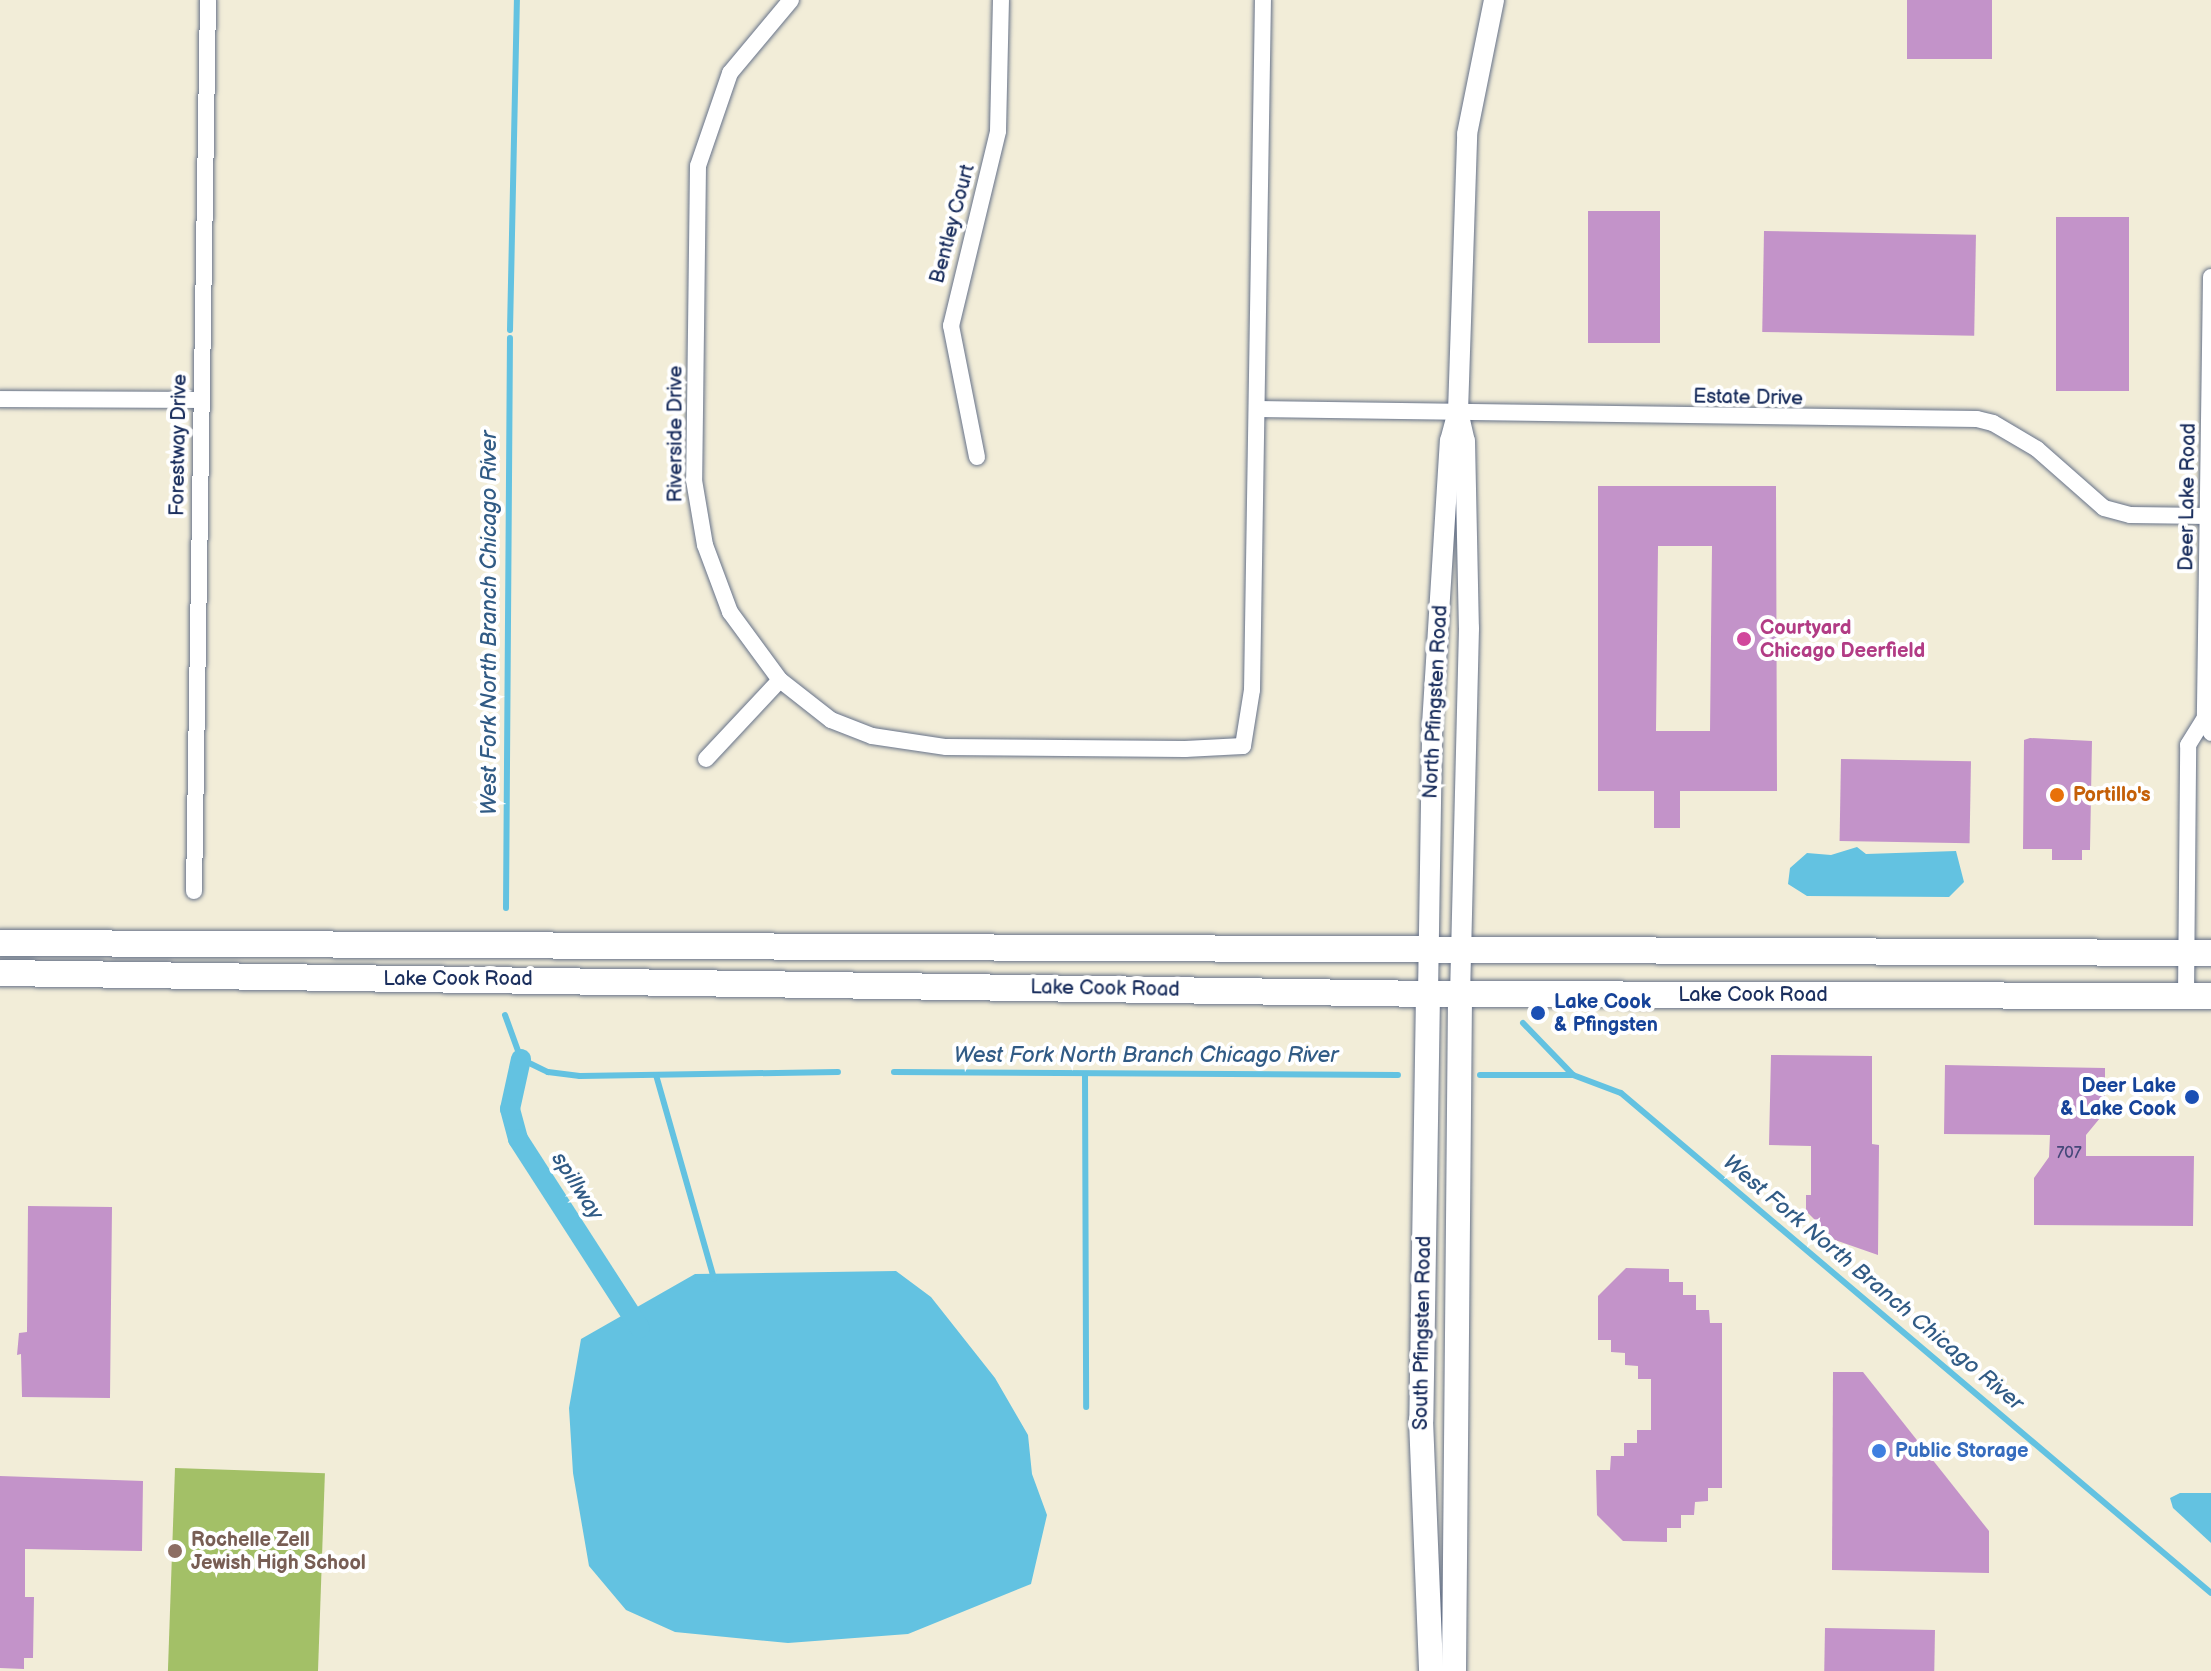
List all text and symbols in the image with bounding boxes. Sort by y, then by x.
street label: Bentley Court [925,161,981,287]
street label: Riverside Drive [664,366,688,502]
street label: Forestway Drive [166,373,192,517]
street label: Estate Drive [1693,385,1803,411]
street label: Deer Lake Road [2175,423,2201,571]
water label: West Fork North Branch Chicago River [477,431,503,815]
street label: North Pfingsten Road [1419,605,1453,799]
place label: Courtyard Chicago Deerfield [1760,616,1925,663]
marker: Courtyard Chicago Deerfield [1735,630,1753,648]
place label: Portillo's [2073,783,2150,807]
marker: Portillo's [2048,786,2066,804]
street label: Lake Cook Road [383,967,533,991]
street label: Lake Cook Road [1030,976,1180,1002]
street label: Lake Cook Road [1678,983,1828,1007]
place label: Lake Cook & Pfingsten [1554,990,1658,1037]
marker: Lake Cook & Pfingsten [1529,1004,1547,1022]
water label: West Fork North Branch Chicago River [954,1043,1338,1069]
place label: Deer Lake & Lake Cook [2060,1074,2176,1121]
marker: Deer Lake & Lake Cook [2183,1088,2201,1106]
house number: 707 [2056,1144,2082,1164]
water label: spillway [545,1147,609,1225]
water label: West Fork North Branch Chicago River [1717,1149,2029,1417]
street label: South Pfingsten Road [1409,1236,1437,1430]
place label: Public Storage [1895,1439,2028,1463]
marker: Public Storage [1870,1442,1888,1460]
place label: Rochelle Zell Jewish High School [191,1528,366,1575]
marker: Rochelle Zell Jewish High School [166,1542,184,1560]

